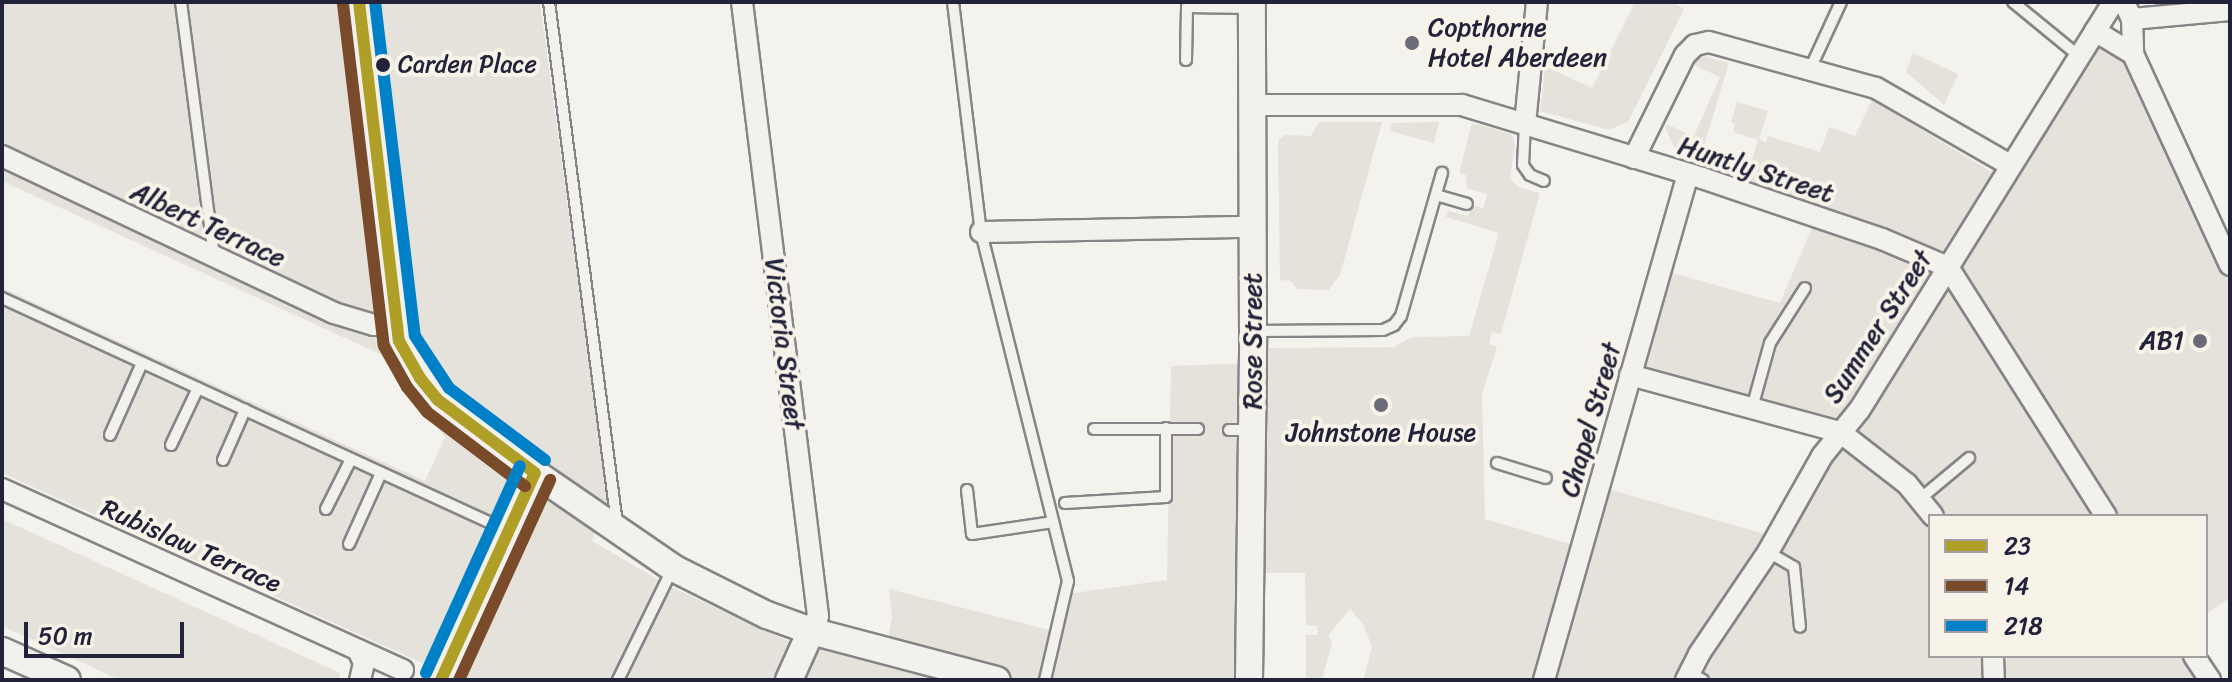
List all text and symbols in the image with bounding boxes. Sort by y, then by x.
place label: Copthorne Hotel Aberdeen [1428,12,1607,74]
marker: Copthorne Hotel Aberdeen [1403,34,1421,52]
place label: Carden Place [398,51,537,79]
marker: Carden Place [375,57,391,73]
street label: Huntly Street [1675,130,1837,210]
street label: Albert Terrace [126,176,290,274]
street label: Summer Street [1817,244,1939,410]
street label: Victoria Street [758,256,810,432]
street label: Rose Street [1237,273,1269,409]
place label: AB1 [2139,325,2184,357]
marker: AB1 [2191,332,2209,350]
street label: Chapel Street [1554,339,1628,501]
marker: Johnstone House [1372,396,1390,414]
place label: Johnstone House [1285,417,1477,449]
street label: Rubislaw Terrace [96,492,286,600]
legend [1928,514,2208,658]
text: 23 [2004,525,2031,567]
text: 14 [2004,565,2029,607]
text: 218 [2004,605,2043,647]
scale bar [28,606,188,656]
text: 50 m [38,615,93,657]

